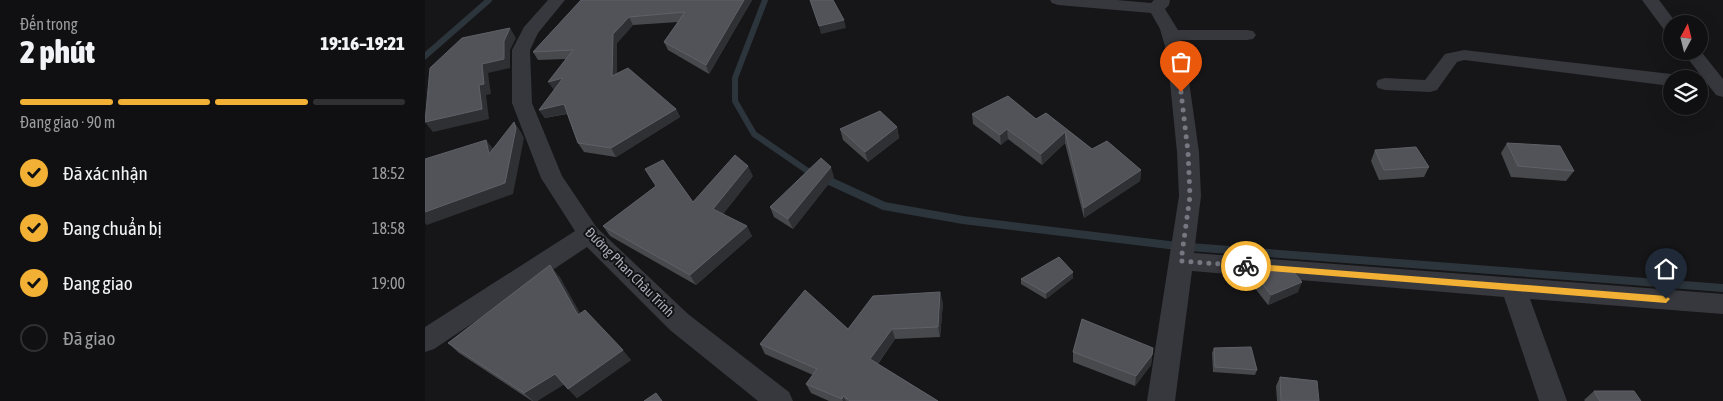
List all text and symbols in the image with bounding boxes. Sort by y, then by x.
text: Đến trong [20,15,78,33]
north arrow [1663,15,1707,60]
map controls [1663,15,1708,115]
text: 19:16–19:21 [320,32,405,54]
text: 2 phút [20,33,95,70]
pin [1160,41,1202,92]
icon: bag [1167,48,1195,76]
button: layers [1663,70,1708,115]
text: Đang giao · 90 m [20,113,115,131]
icon: check [20,159,48,187]
text: Đã xác nhận [63,162,148,184]
text: 18:52 [372,164,405,182]
icon: check [20,214,48,242]
text: Đang chuẩn bị [63,217,162,239]
text: 18:58 [372,219,405,237]
street label: Đường Phan Châu Trinh [582,224,678,320]
courier [1221,241,1271,291]
pin [1645,248,1687,299]
icon: bike [1232,252,1260,280]
icon: home [1652,255,1680,283]
icon: check [20,269,48,297]
text: Đang giao [63,272,133,294]
text: 19:00 [372,274,405,292]
text: Đã giao [63,327,115,349]

